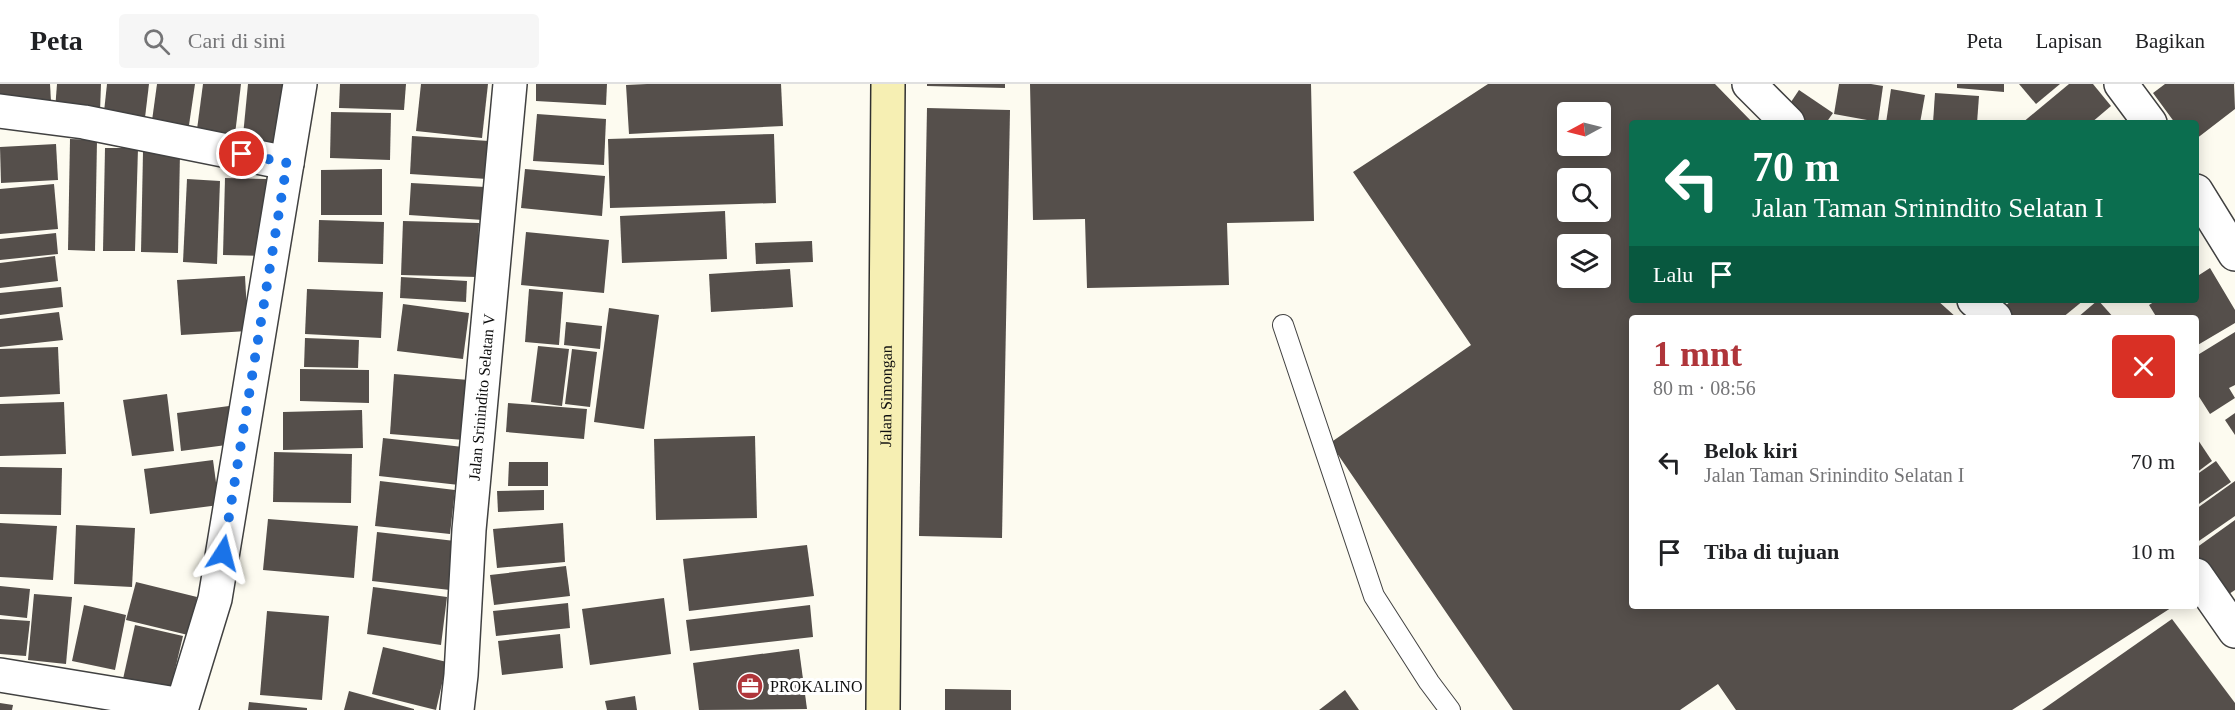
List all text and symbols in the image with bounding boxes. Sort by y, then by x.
search box [119,14,539,68]
text: Peta [30,25,83,56]
icon: search [140,25,173,58]
text: Cari di sini [188,28,286,53]
text: Peta [1966,29,2003,53]
text: Lapisan [2036,29,2102,53]
text: Bagikan [2135,29,2205,53]
north arrow [1557,102,1611,156]
map controls [1557,102,1611,288]
pin [216,128,267,179]
icon: arrive [225,137,258,170]
icon: left [1653,144,1731,222]
text: 70 m [1752,144,1840,190]
button: search [1557,168,1611,222]
text: Jalan Taman Srinindito Selatan I [1752,193,2104,223]
button: layers [1557,234,1611,288]
icon: arrive [1705,258,1738,291]
text: Lalu [1653,262,1693,287]
street label: Jalan Srinindito Selatan V [466,313,498,481]
text: 1 mnt [1653,334,1742,374]
button: close [2112,335,2175,398]
street label: Jalan Simongan [877,345,896,447]
text: 80 m · 08:56 [1653,377,1756,399]
text: Belok kiri [1704,438,1798,463]
icon: left [1653,446,1686,479]
text: 70 m [2130,449,2175,474]
text: Jalan Taman Srinindito Selatan I [1704,464,1964,486]
position arrow [191,521,255,585]
icon: arrive [1653,536,1686,569]
text: Tiba di tujuan [1704,539,1839,564]
text: 10 m [2130,539,2175,564]
office icon: PROKALINO [735,671,765,701]
place label: PROKALINO [770,678,862,695]

